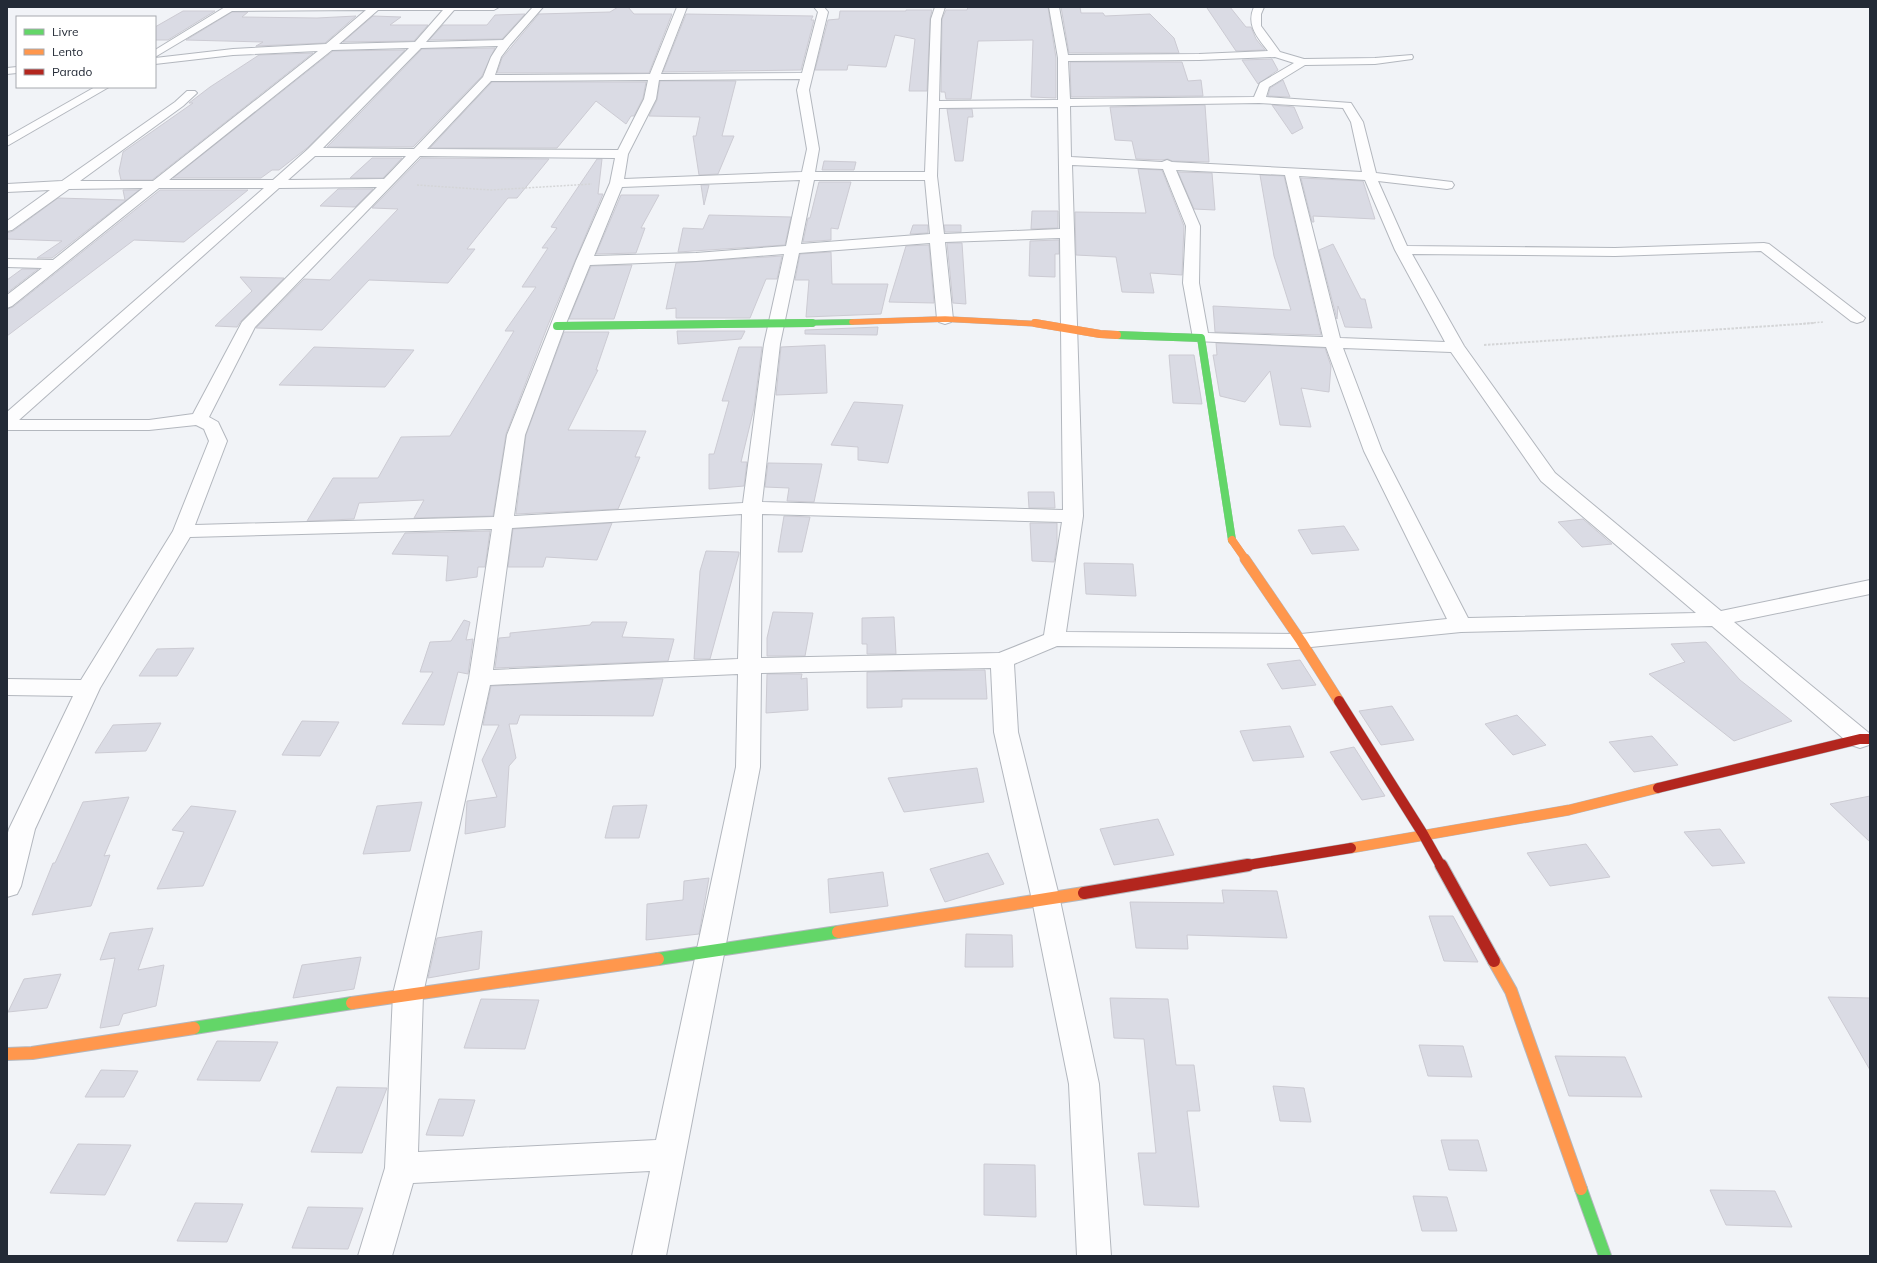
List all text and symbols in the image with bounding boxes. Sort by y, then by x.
legend [16,16,156,88]
text: Livre [52,24,79,39]
text: Lento [52,44,83,59]
text: Parado [52,64,92,79]

